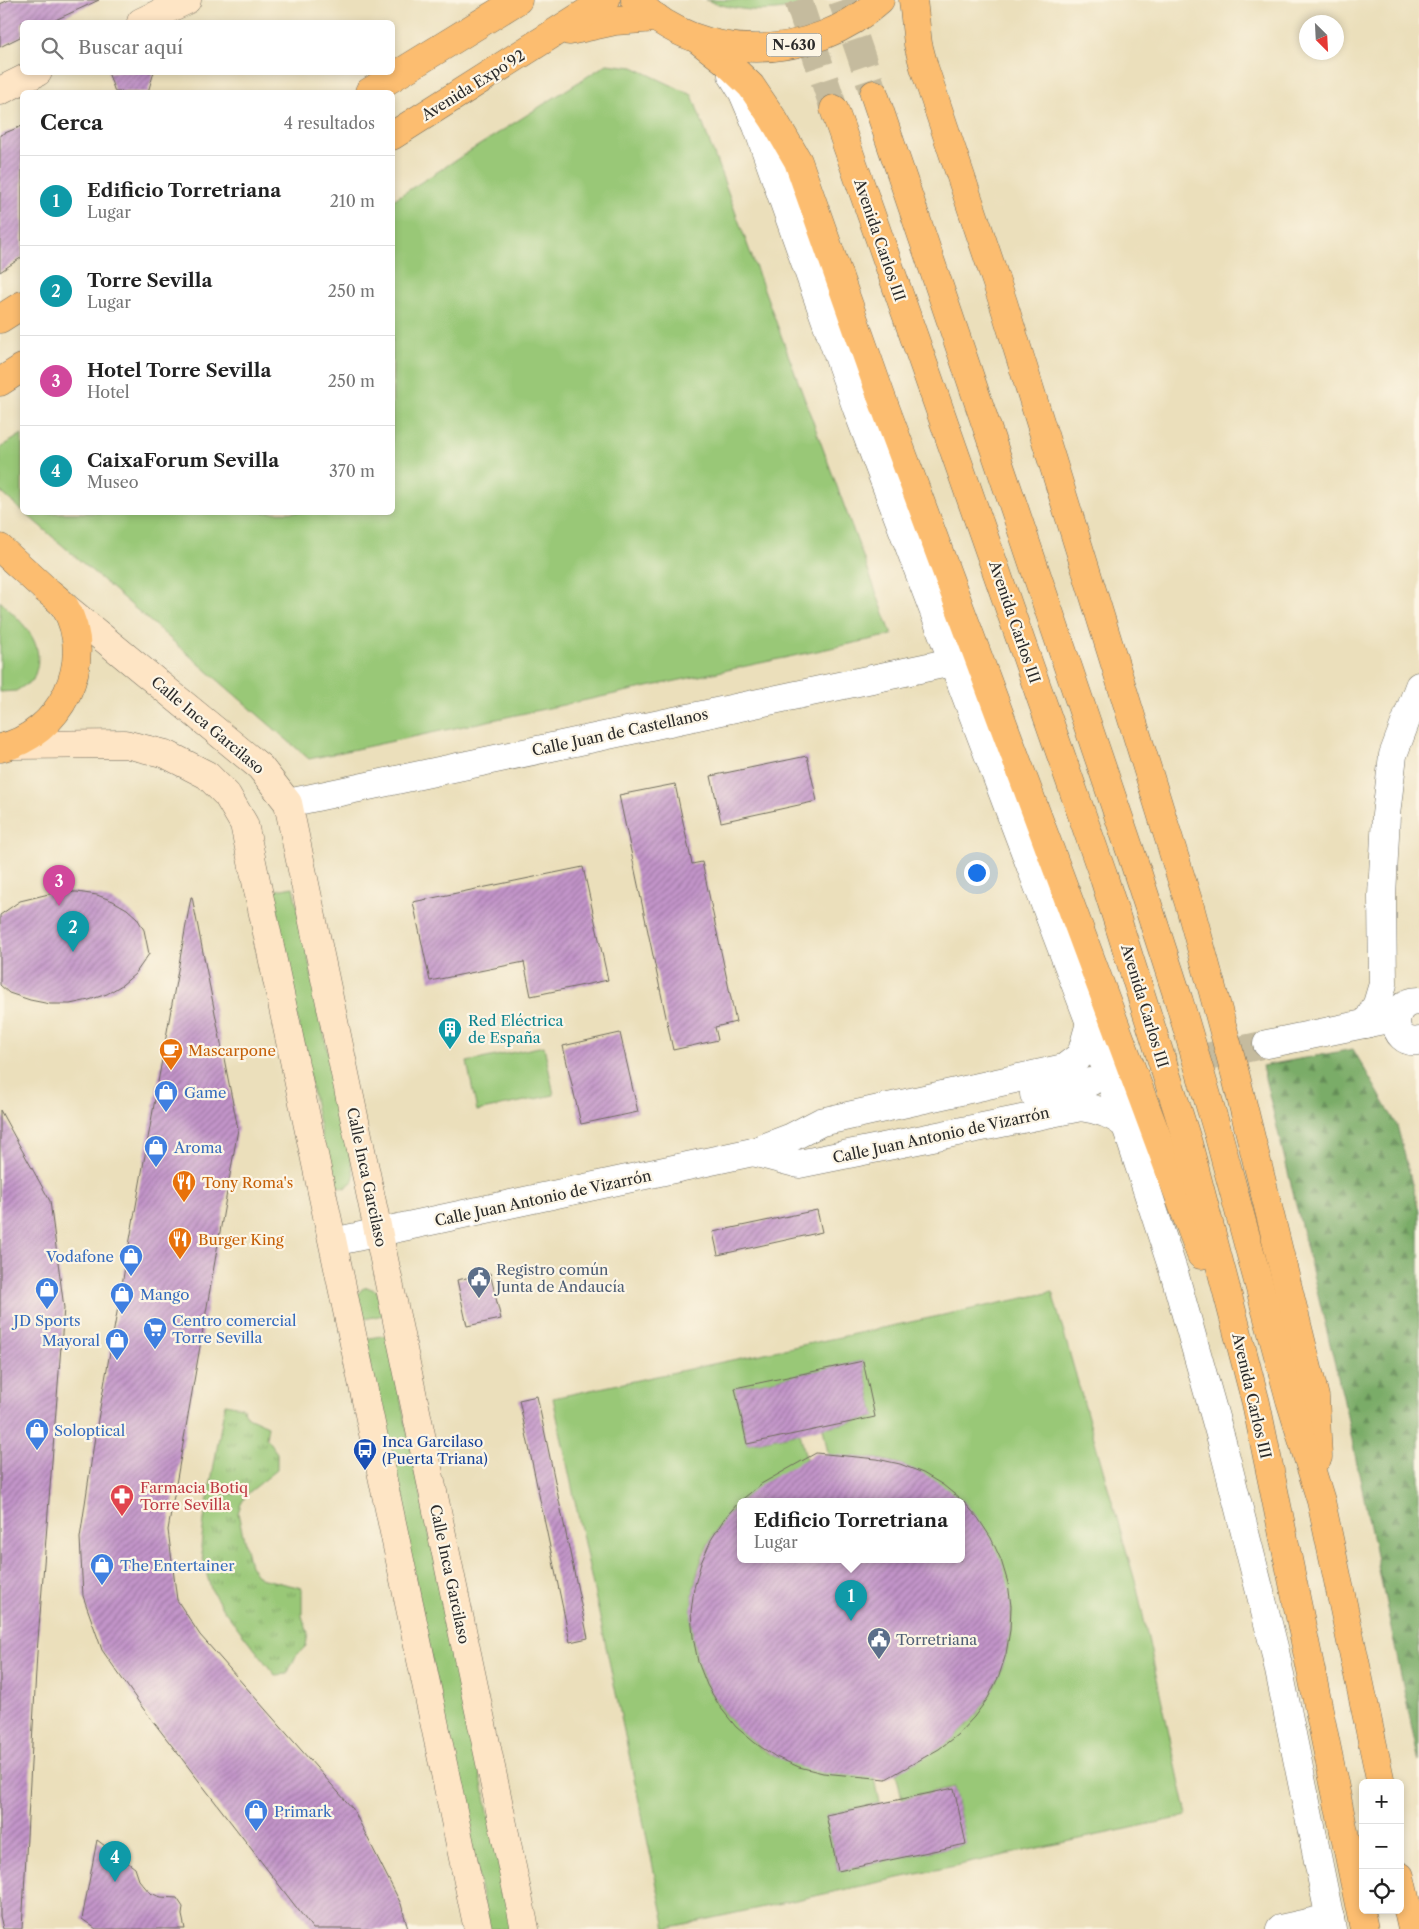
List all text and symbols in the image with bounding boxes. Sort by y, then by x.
north arrow [1299,15,1344,60]
search box [20,20,395,75]
icon: search [38,34,66,62]
road number: N-630 [766,34,822,56]
text: Buscar aquí [78,36,183,59]
street label: Avenida Expo´92 [417,46,528,125]
text: Cerca [40,110,103,135]
text: 4 resultados [284,113,375,133]
street label: Avenida Carlos III [850,175,910,304]
text: Edificio Torretriana [87,179,281,202]
text: 1 [52,191,60,211]
text: 210 m [330,191,375,211]
text: Lugar [87,202,131,222]
text: Torre Sevilla [87,269,212,292]
text: 2 [51,281,61,301]
text: 250 m [328,281,375,301]
text: Lugar [87,292,131,312]
text: Hotel Torre Sevilla [87,359,271,382]
text: 3 [51,371,61,391]
text: 250 m [328,371,375,391]
text: Hotel [87,382,130,402]
text: CaixaForum Sevilla [87,449,279,472]
text: 4 [51,461,61,481]
text: 370 m [329,461,375,481]
text: Museo [87,472,139,492]
street label: Avenida Carlos III [985,557,1045,686]
street label: Calle Inca Garcilaso [147,672,269,778]
street label: Calle Juan de Castellanos [530,704,710,760]
your location [964,860,990,886]
pin: 3 [43,865,75,906]
pin: 2 [57,911,89,952]
street label: Avenida Carlos III [1117,941,1173,1070]
place label: Red Eléctrica de España [468,1011,564,1047]
building icon: Red Eléctrica de España [437,1016,463,1050]
cafe icon: Mascarpone [158,1037,184,1071]
place label: Mascarpone [188,1041,276,1060]
shop icon: Game [153,1079,179,1113]
place label: Game [184,1083,226,1102]
street label: Calle Juan Antonio de Vizarrón [831,1103,1052,1167]
street label: Calle Inca Garcilaso [343,1106,391,1248]
shop icon: Aroma [143,1134,169,1168]
place label: Aroma [173,1138,222,1157]
street label: Calle Juan Antonio de Vizarrón [433,1166,654,1230]
restaurant icon: Tony Roma's [171,1169,197,1203]
place label: Tony Roma's [202,1173,293,1192]
restaurant icon: Burger King [167,1226,193,1260]
place label: Burger King [198,1230,284,1249]
shop icon: Vodafone [118,1243,144,1277]
place label: Vodafone [45,1247,114,1266]
place label: Registro común Junta de Andaucía [494,1260,625,1296]
public building icon: Registro común Junta de Andaucía [466,1265,492,1299]
shop icon: JD Sports [34,1276,60,1310]
shop icon: Mango [109,1281,135,1315]
place label: Mango [140,1285,189,1304]
place label: JD Sports [11,1311,81,1330]
place label: Centro comercial Torre Sevilla [172,1311,297,1347]
supermarket icon: Centro comercial Torre Sevilla [142,1316,168,1350]
shop icon: Mayoral [104,1327,130,1361]
place label: Mayoral [42,1331,101,1350]
street label: Avenida Carlos III [1228,1331,1276,1461]
shop icon: Soloptical [24,1417,50,1451]
place label: Soloptical [54,1421,126,1440]
place label: Inca Garcilaso (Puerta Triana) [382,1432,488,1468]
bus stop icon: Inca Garcilaso (Puerta Triana) [352,1437,378,1471]
place label: Farmacia Botiq Torre Sevilla [140,1478,248,1514]
pharmacy icon: Farmacia Botiq Torre Sevilla [109,1483,135,1517]
popup [737,1498,965,1563]
street label: Calle Inca Garcilaso [426,1503,474,1645]
text: Edificio Torretriana [754,1509,948,1532]
text: Lugar [754,1532,798,1552]
shop icon: The Entertainer [89,1552,115,1586]
place label: The Entertainer [120,1556,235,1575]
pin: 1 [835,1580,867,1621]
public building icon: Torretriana [866,1626,892,1660]
place label: Torretriana [896,1630,977,1649]
map controls [1359,1779,1404,1914]
button: + [1359,1779,1404,1824]
shop icon: Primark [243,1798,269,1832]
place label: Primark [274,1802,333,1821]
button: − [1359,1824,1404,1869]
pin: 4 [99,1841,131,1882]
button: locate [1359,1869,1404,1914]

